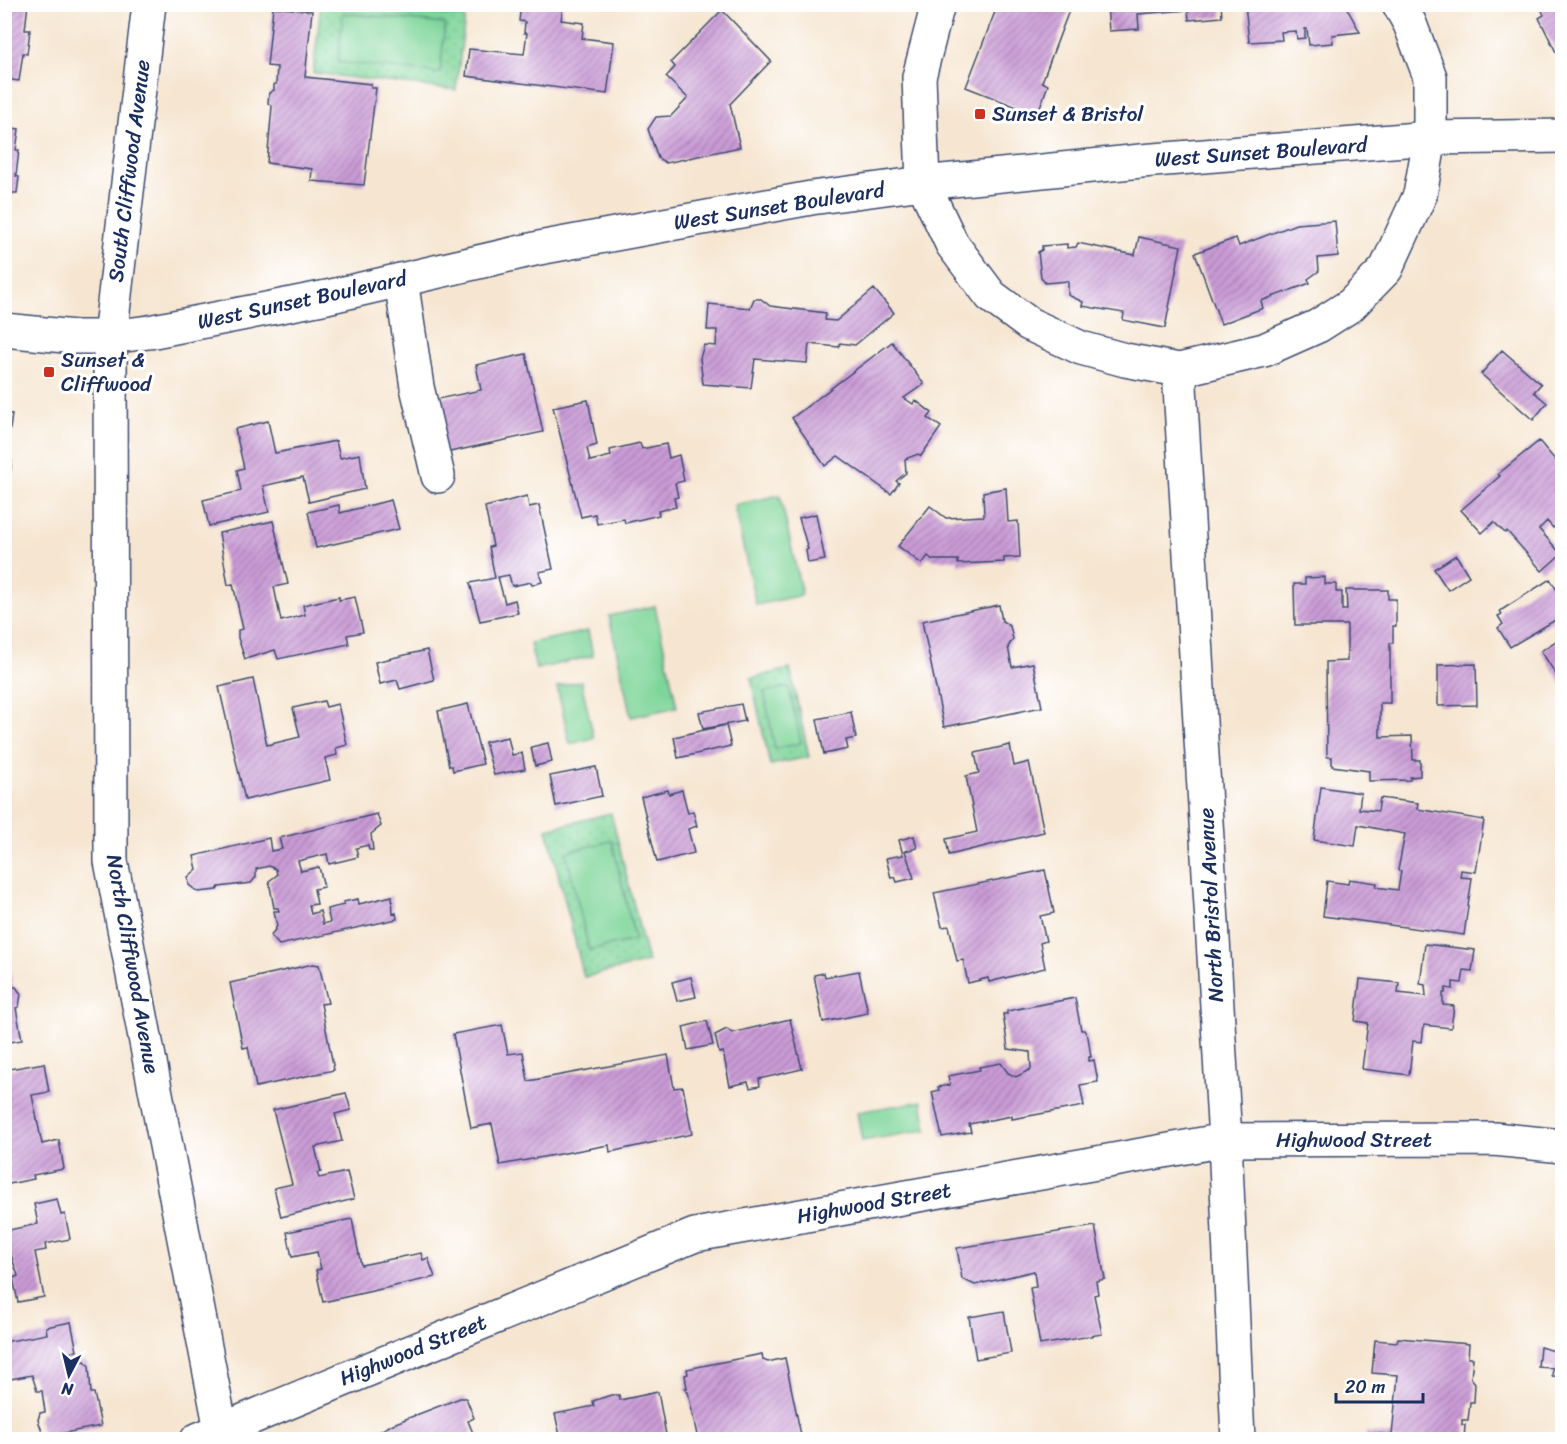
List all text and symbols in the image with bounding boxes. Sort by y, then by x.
street label: South Cliffwood Avenue [97,57,162,284]
place label: Sunset & Bristol [992,95,1144,133]
marker: Sunset & Bristol [973,107,987,121]
street label: West Sunset Boulevard [1154,125,1370,178]
street label: West Sunset Boulevard [671,170,889,241]
street label: West Sunset Boulevard [194,259,412,341]
place label: Sunset & Cliffwood [61,341,153,403]
marker: Sunset & Cliffwood [42,365,56,379]
street label: North Bristol Avenue [1187,807,1235,1003]
street label: North Cliffwood Avenue [95,851,171,1077]
street label: Highwood Street [1276,1121,1432,1159]
street label: Highwood Street [794,1171,954,1235]
street label: Highwood Street [334,1303,492,1397]
north arrow [39,1345,99,1405]
scale bar [1336,1366,1423,1404]
text: 20 m [1345,1371,1385,1403]
text: N [59,1374,75,1405]

